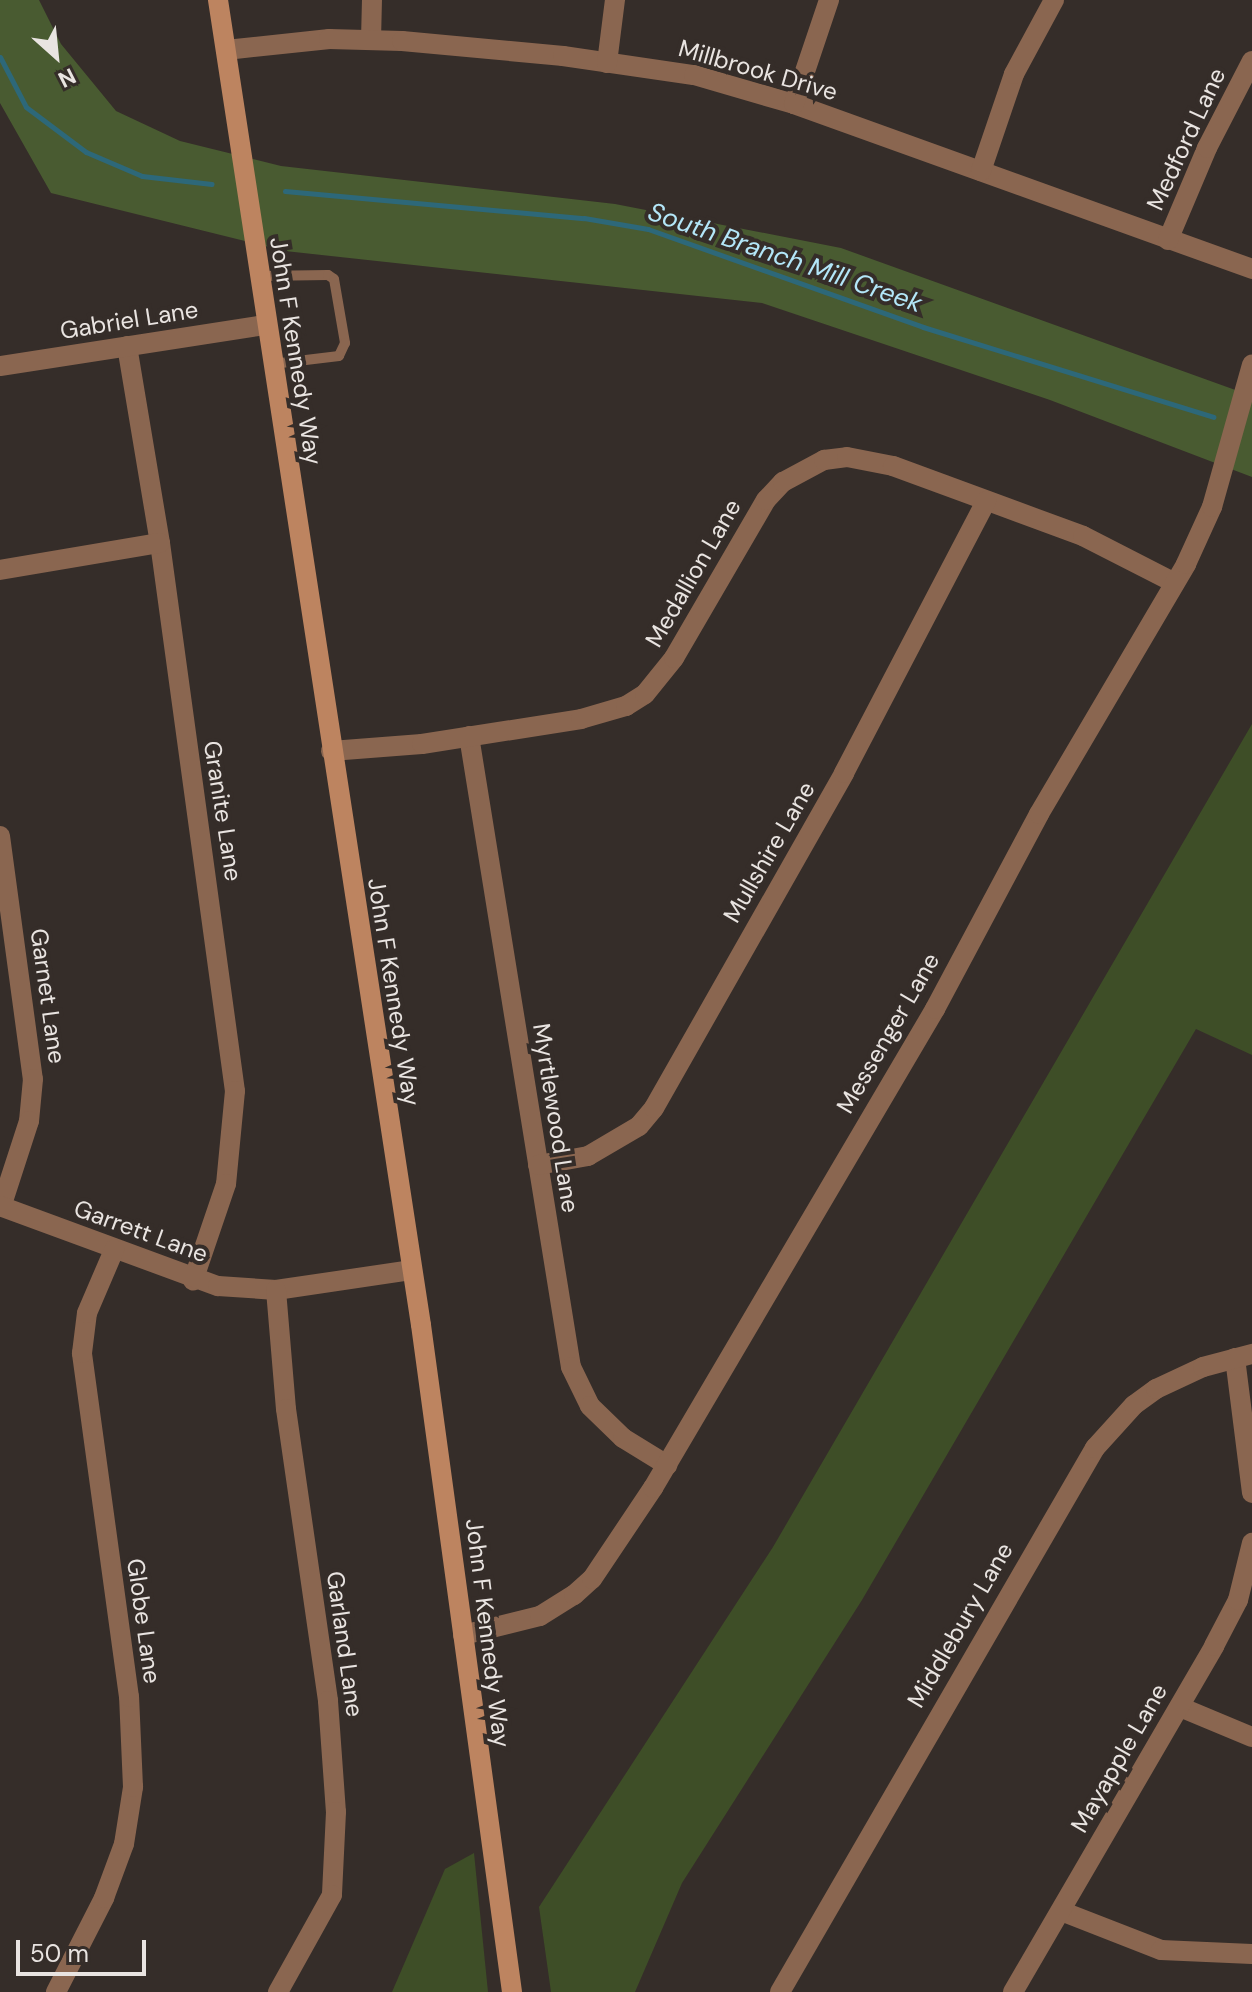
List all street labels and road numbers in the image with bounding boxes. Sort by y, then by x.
street label: Millbrook Drive [675,34,841,106]
street label: Medford Lane [1140,63,1232,215]
street label: John F Kennedy Way [264,235,328,467]
street label: Gabriel Lane [58,295,200,345]
street label: Medallion Lane [639,494,747,652]
street label: Granite Lane [198,739,248,883]
street label: Mullshire Lane [717,776,821,928]
street label: John F Kennedy Way [362,876,426,1108]
street label: Garnet Lane [24,927,72,1065]
street label: Messenger Lane [830,948,946,1118]
street label: Myrtlewood Lane [527,1021,585,1215]
street label: Garrett Lane [70,1194,212,1268]
street label: John F Kennedy Way [460,1517,516,1749]
street label: Middlebury Lane [901,1537,1019,1713]
street label: Globe Lane [121,1557,167,1685]
street label: Garland Lane [321,1569,369,1719]
street label: Mayapple Lane [1065,1678,1173,1838]

